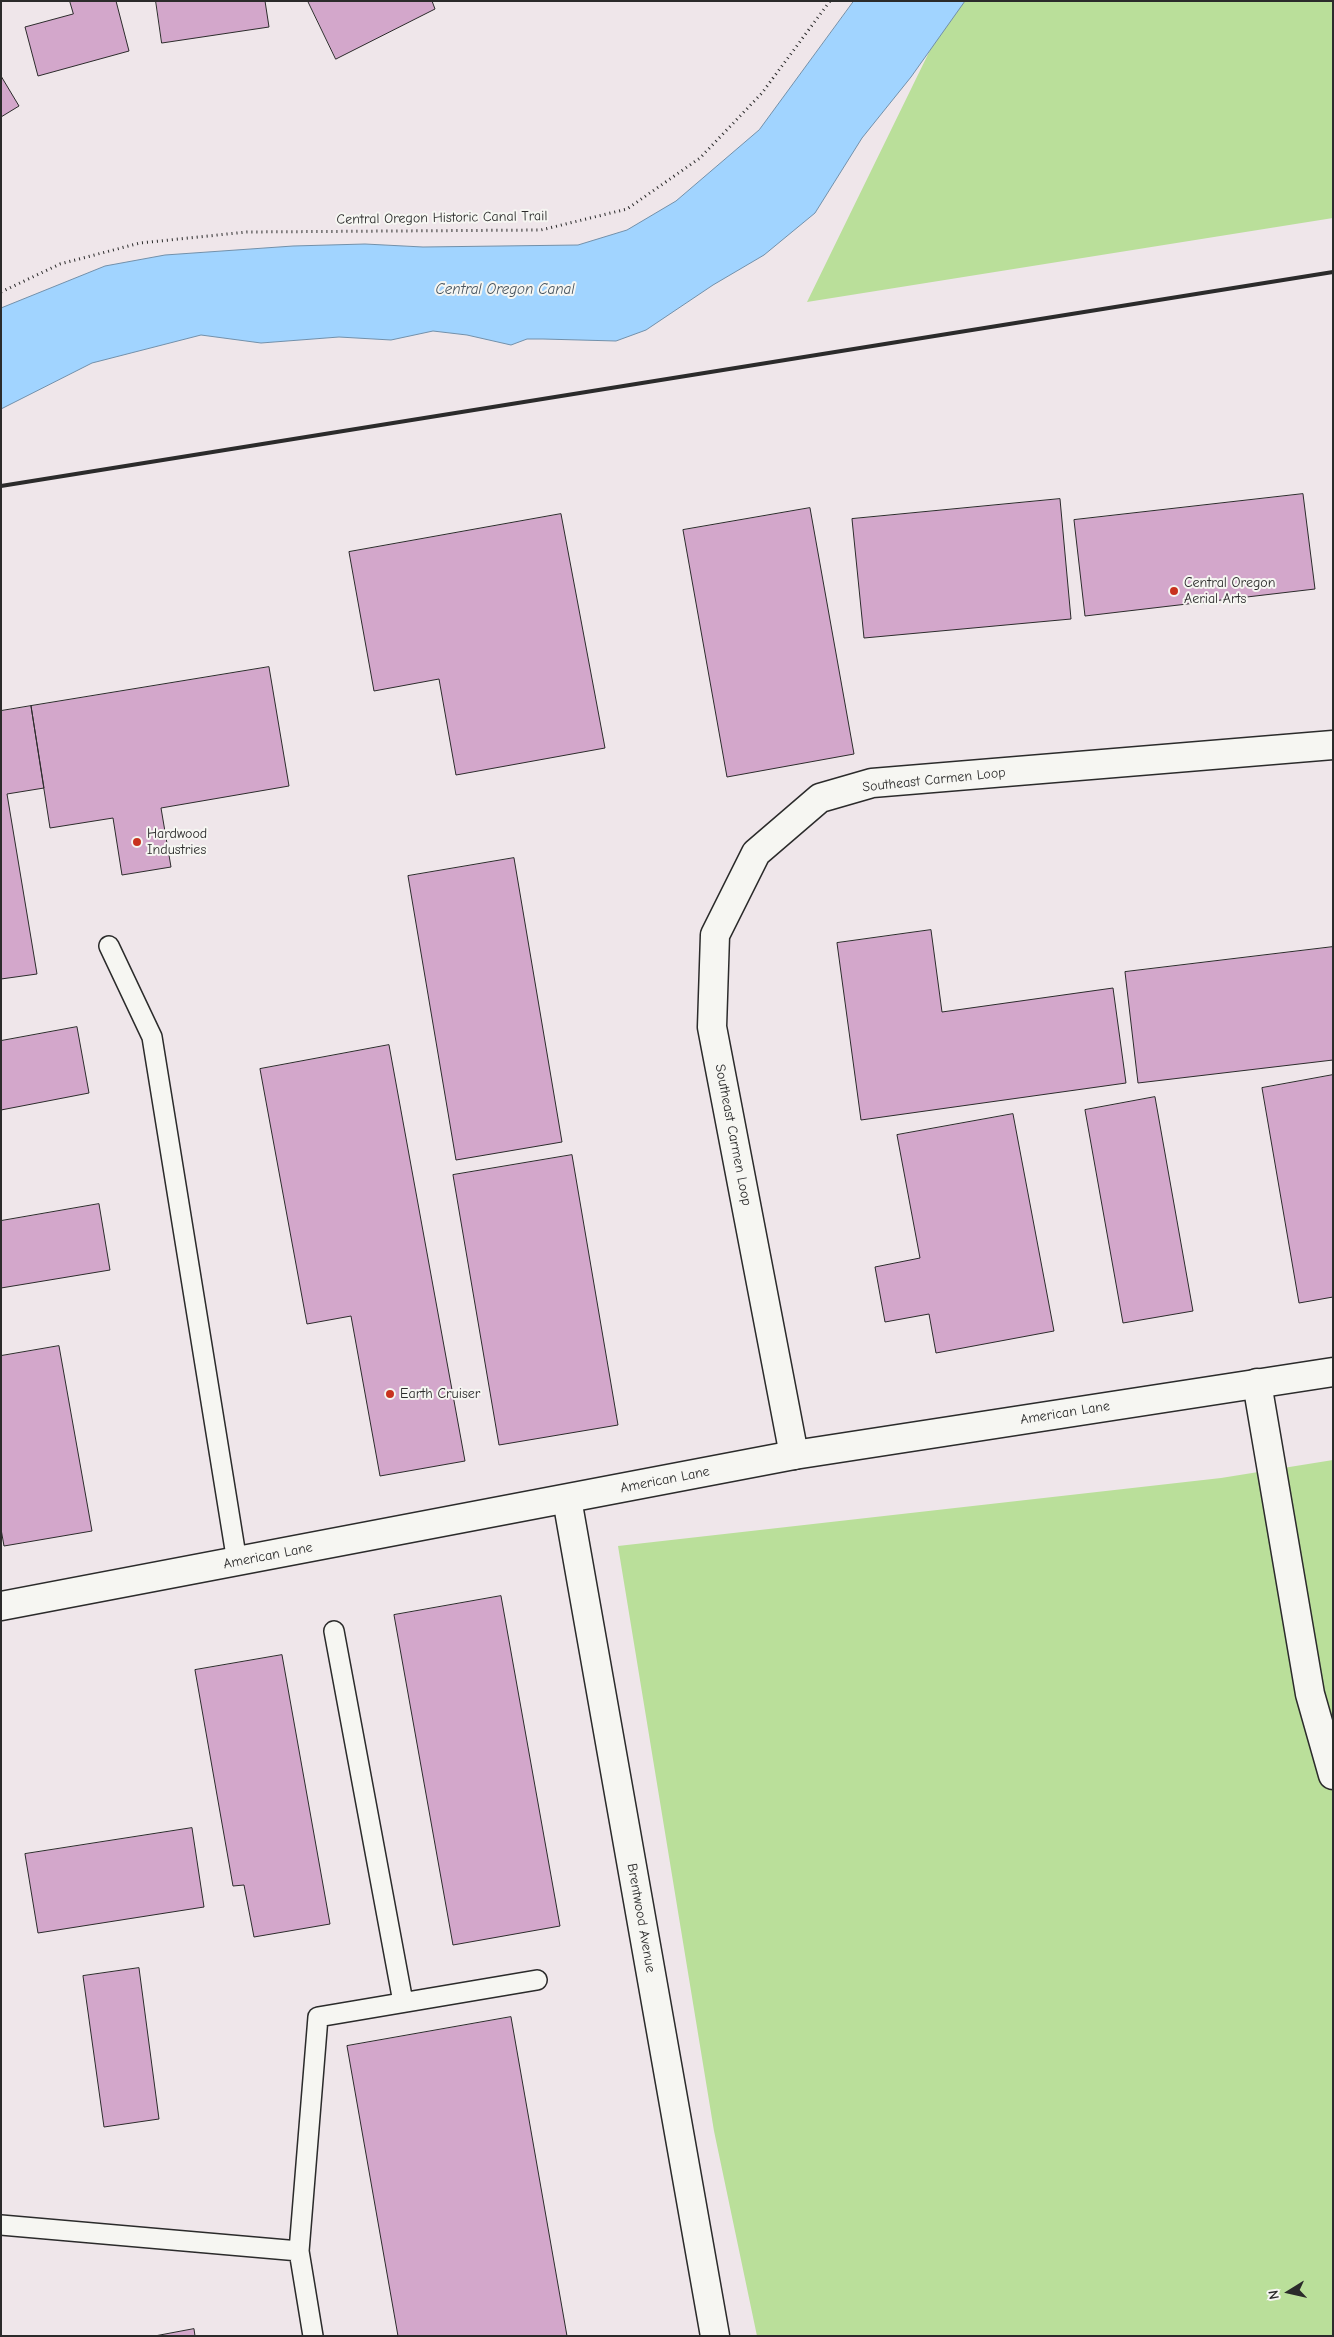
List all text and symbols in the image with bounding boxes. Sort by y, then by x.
street label: Central Oregon Historic Canal Trail [336,208,548,228]
water label: Central Oregon Canal [435,281,575,299]
place label: Central Oregon Aerial Arts [1184,575,1275,608]
marker: Central Oregon Aerial Arts [1168,585,1180,597]
street label: Southeast Carmen Loop [862,764,1006,796]
place label: Hardwood Industries [147,826,207,859]
marker: Hardwood Industries [131,836,143,848]
street label: Southeast Carmen Loop [711,1063,755,1207]
place label: Earth Cruiser [400,1386,480,1402]
marker: Earth Cruiser [384,1388,396,1400]
street label: American Lane [1019,1398,1111,1428]
street label: American Lane [619,1463,711,1497]
street label: American Lane [222,1539,314,1573]
street label: Brentwood Avenue [623,1862,659,1974]
north arrow [1264,2267,1314,2317]
text: N [1265,2289,1283,2301]

